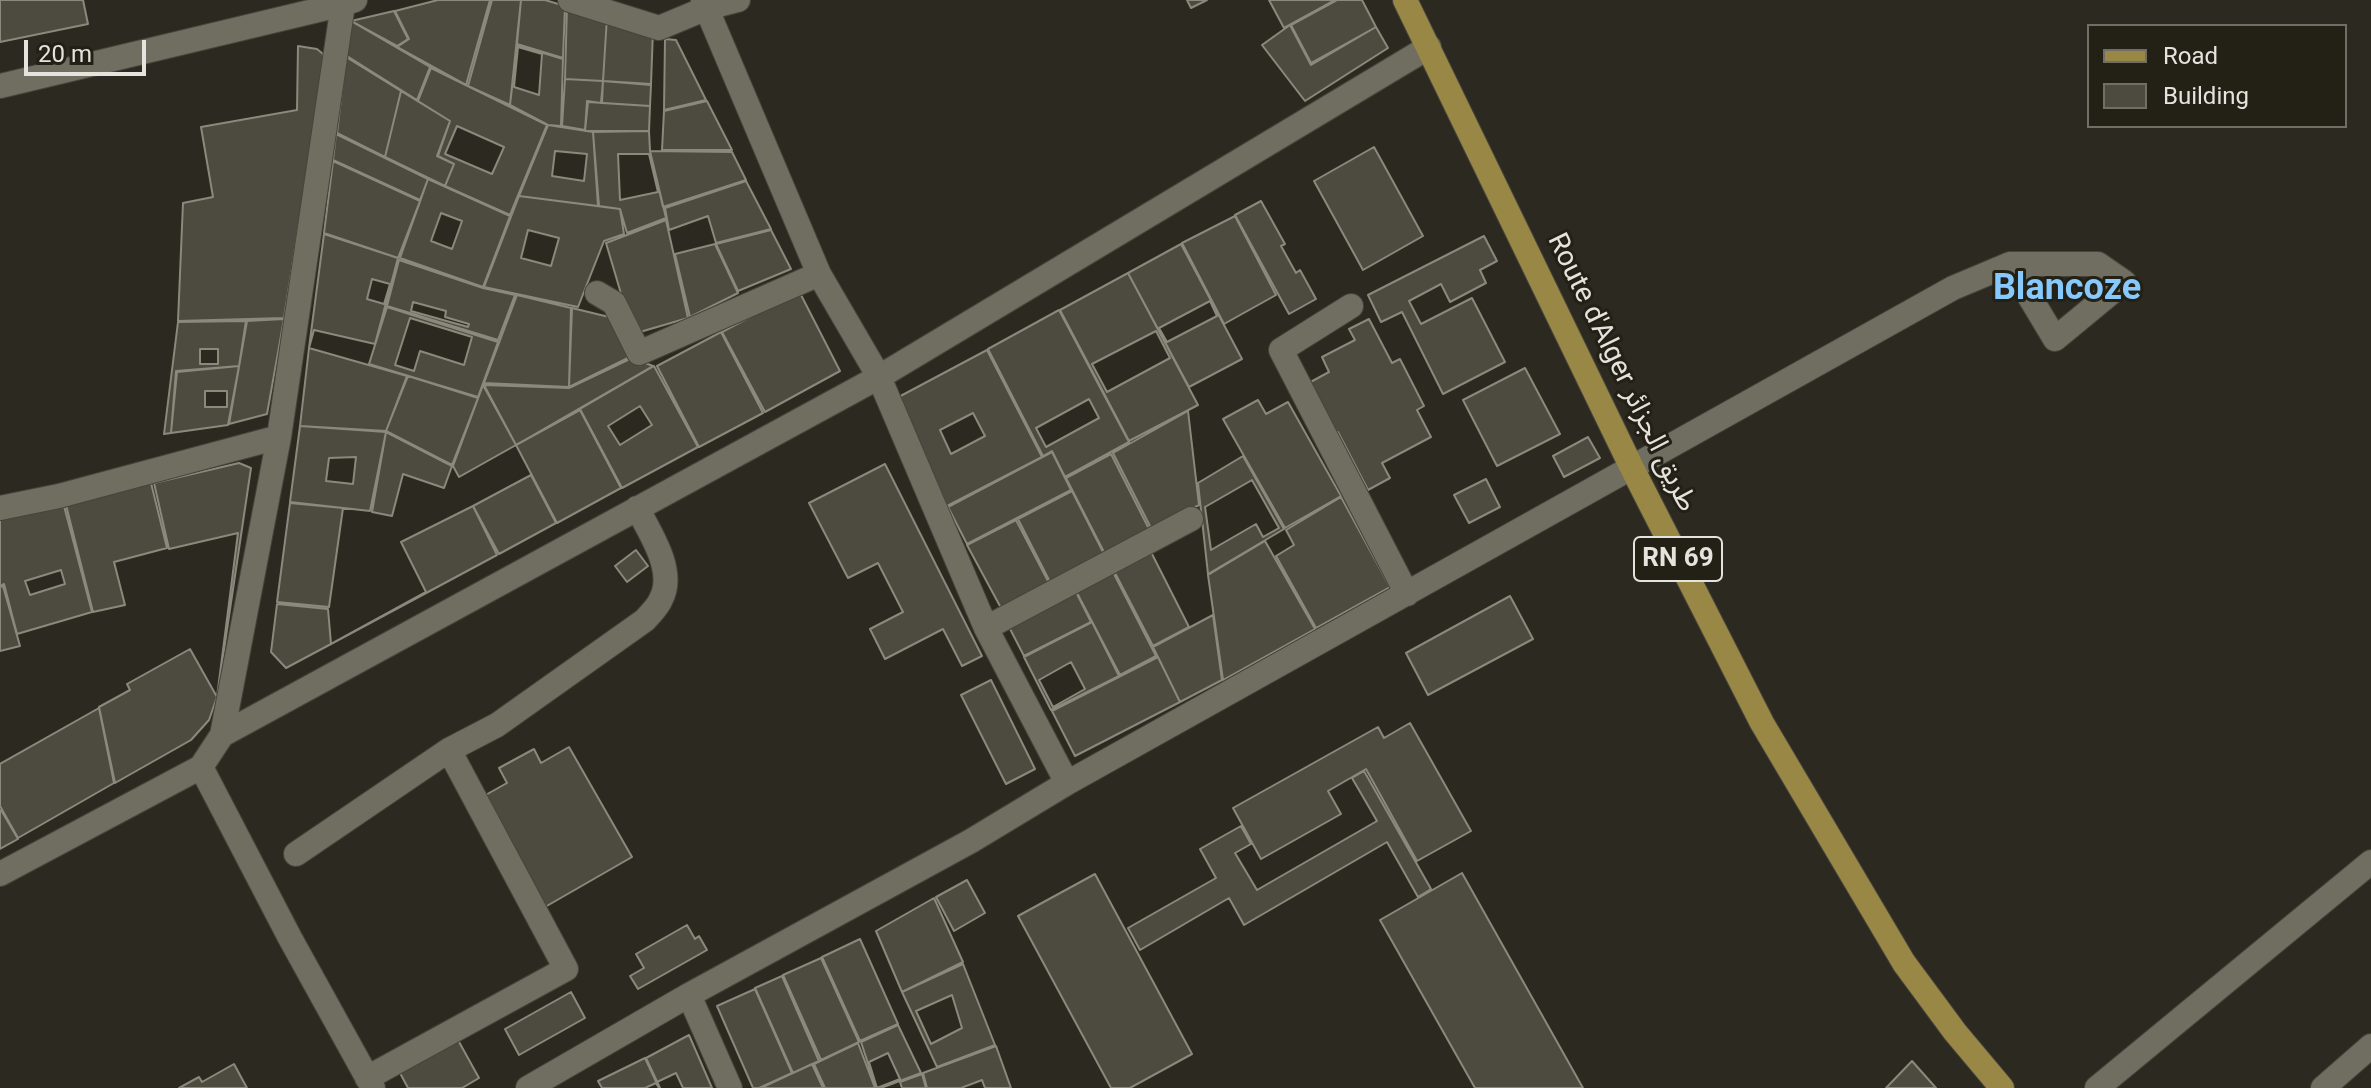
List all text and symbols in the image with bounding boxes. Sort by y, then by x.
scale bar [28,24,150,74]
legend [2087,24,2347,128]
text: 20 m [38,40,92,68]
text: Road [2163,42,2218,70]
text: Building [2163,82,2249,110]
street label: Route d'Alger طريق الجزائر [1539,228,1703,518]
district label: Blancoze [1993,268,2141,312]
road number: RN 69 [1634,537,1722,581]

